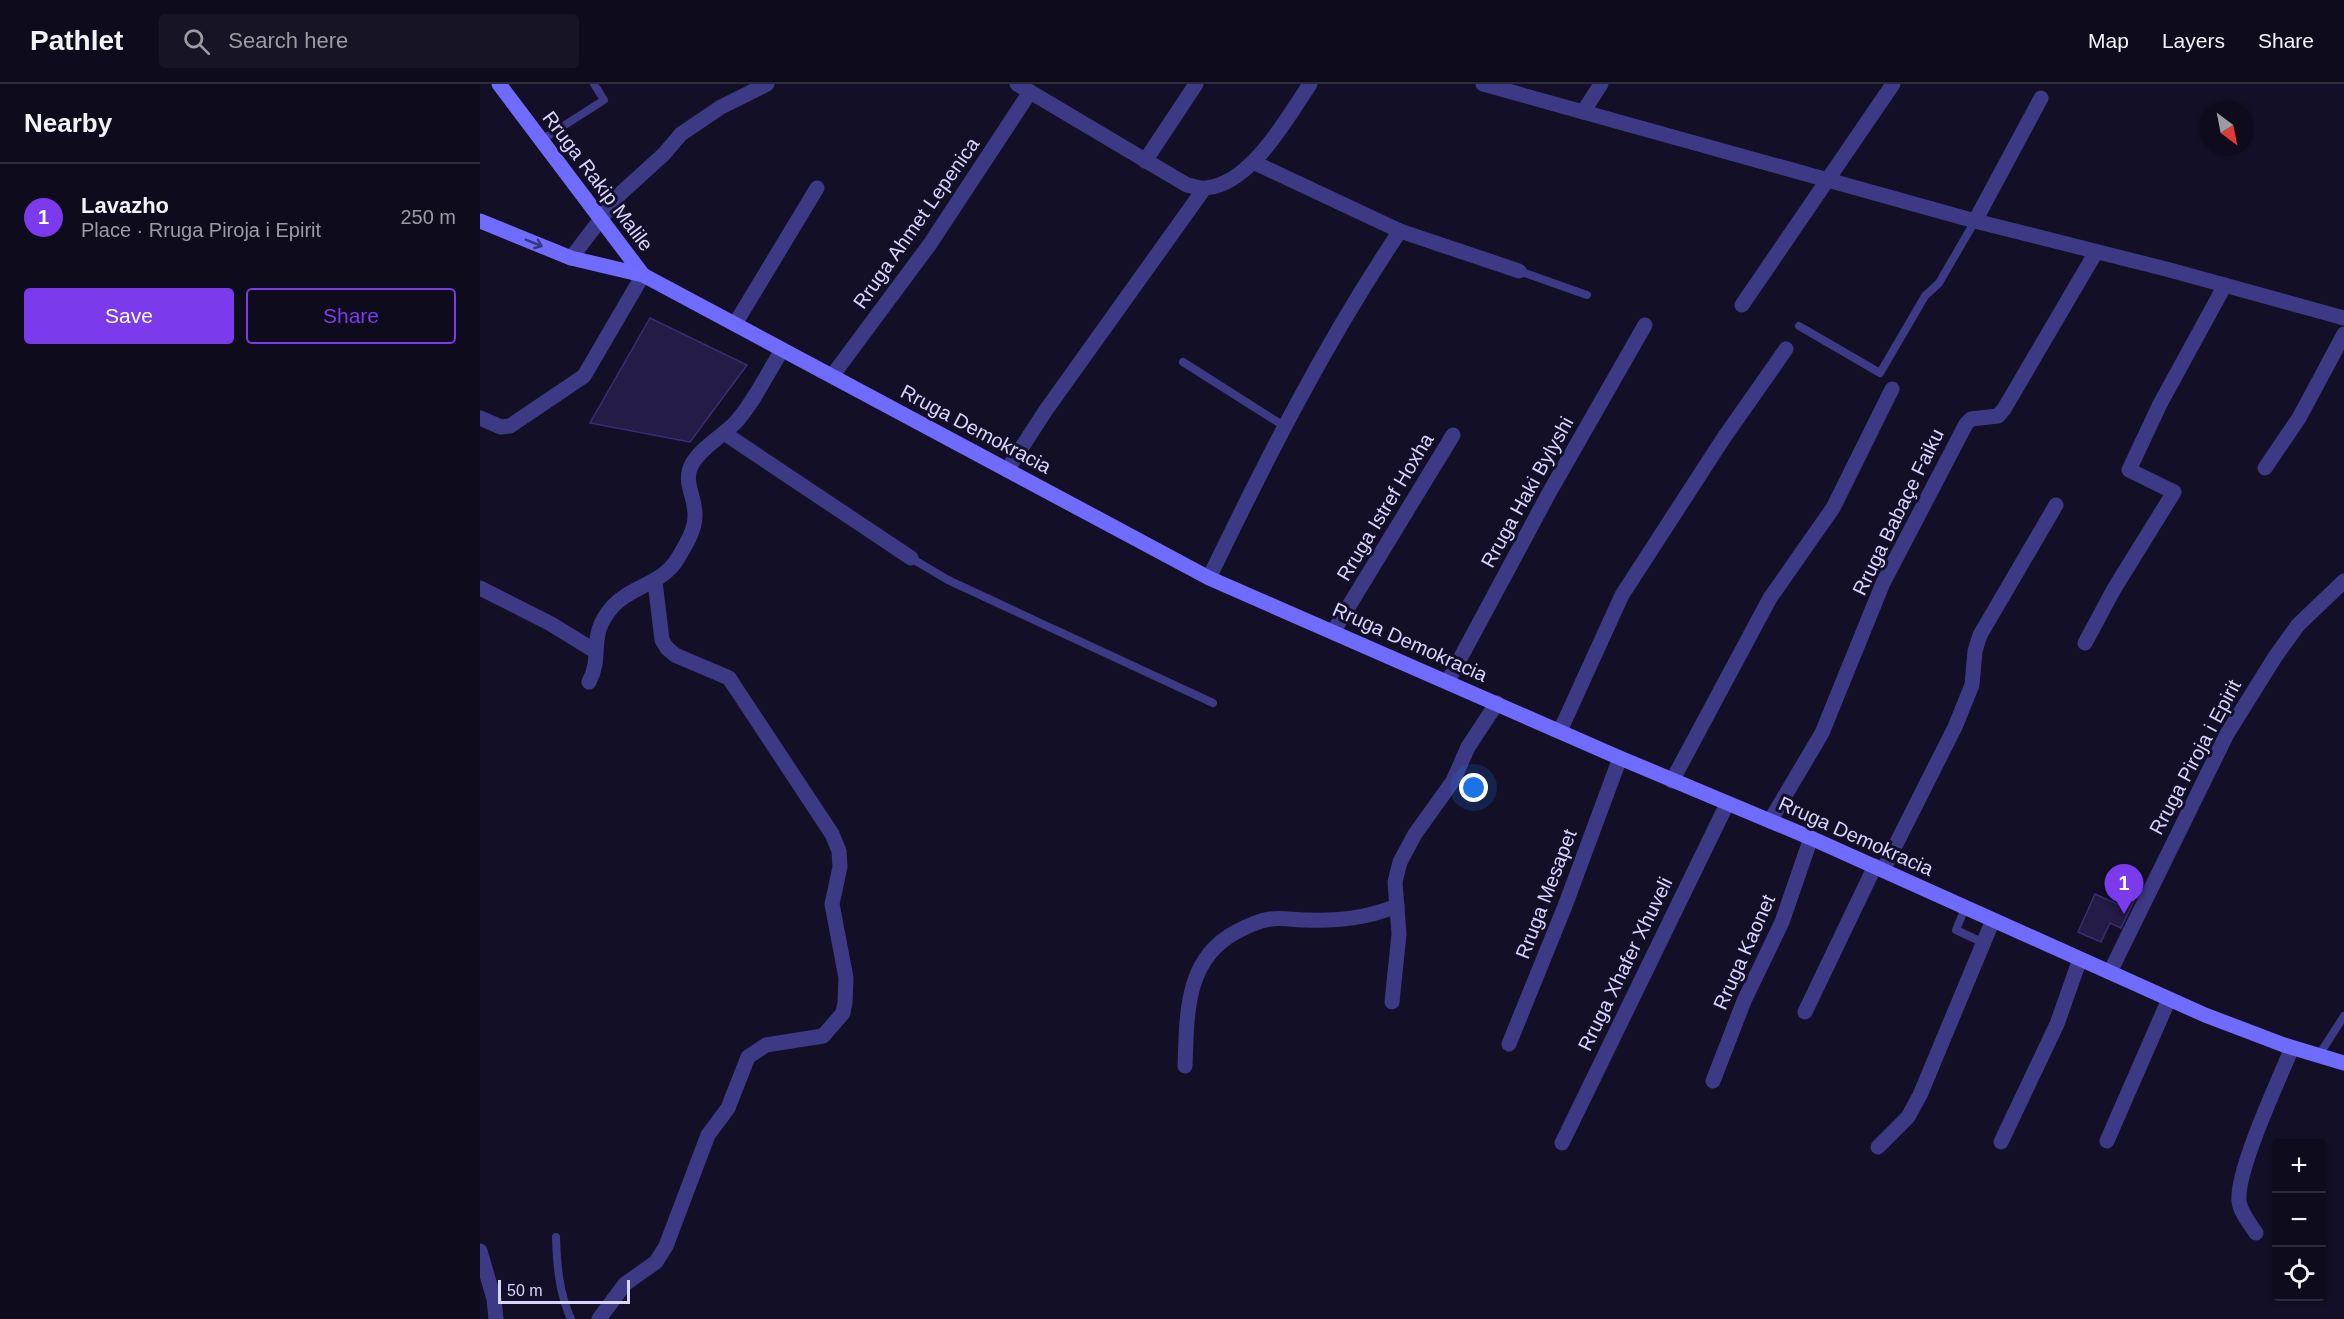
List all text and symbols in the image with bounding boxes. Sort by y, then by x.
search box [159,14,579,68]
text: Pathlet [30,25,123,56]
icon: search [180,25,213,58]
text: Search here [228,28,348,53]
text: Map [2088,29,2129,52]
text: Layers [2162,29,2225,52]
text: Share [2258,29,2314,52]
north arrow [2200,102,2254,156]
street label: Rruga Rakip Malile [538,107,658,255]
text: Nearby [24,108,112,138]
street label: Rruga Ahmet Lepenica [849,133,984,313]
text: Lavazho [81,193,169,218]
text: 1 [38,206,49,228]
text: 250 m [400,206,456,228]
text: Place · Rruga Piroja i Epirit [81,219,321,241]
one-way arrow [524,238,543,249]
button: Save [24,288,234,344]
button: Share [246,288,456,344]
street label: Rruga Demokracia [897,380,1056,478]
street label: Rruga Haki Bylyshi [1476,413,1578,571]
street label: Rruga Babaçe Faiku [1848,425,1948,599]
street label: Rruga Istref Hoxha [1332,429,1438,585]
street label: Rruga Demokracia [1329,598,1491,686]
street label: Rruga Piroja i Epirit [2145,675,2245,838]
your location [1459,773,1488,802]
street label: Rruga Demokracia [1775,792,1937,880]
street label: Rruga Mesapet [1511,826,1581,962]
pin: 1 [2104,864,2144,914]
street label: Rruga Xhafer Xhuveli [1573,874,1677,1054]
street label: Rruga Kaonet [1709,891,1779,1013]
map controls [2272,1139,2326,1301]
button: + [2272,1139,2326,1193]
button: − [2272,1193,2326,1247]
button: locate [2272,1247,2326,1301]
scale bar [498,1277,630,1304]
text: 50 m [507,1282,543,1299]

